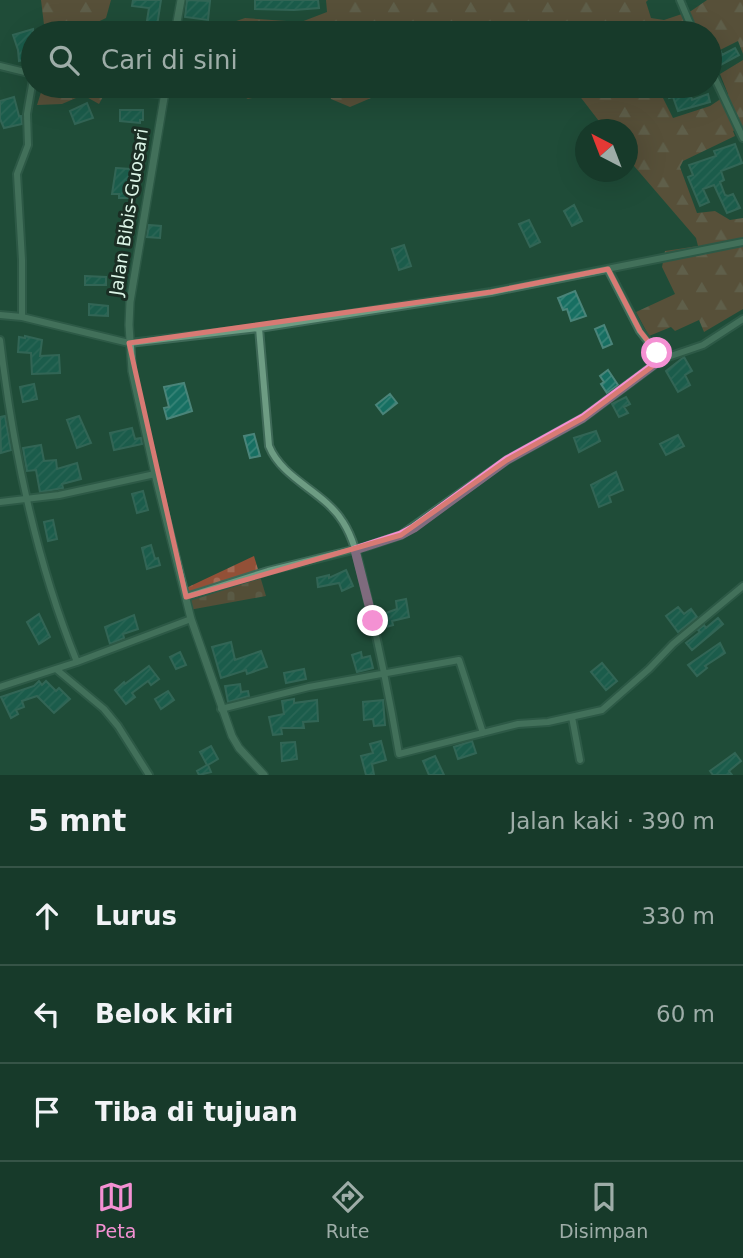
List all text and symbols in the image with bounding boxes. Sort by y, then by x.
search box [21,21,722,98]
icon: search [45,41,83,79]
text: Cari di sini [101,45,238,75]
north arrow [575,119,638,182]
street label: Jalan Bibis-Guosari [105,127,152,298]
route start [641,337,672,368]
route end [357,605,388,636]
text: 5 mnt [28,803,126,838]
text: Jalan kaki · 390 m [509,808,715,834]
icon: ahead [28,897,66,935]
text: Lurus [95,901,177,931]
text: 330 m [641,903,715,929]
icon: left [28,995,66,1033]
text: Belok kiri [95,999,234,1029]
text: 60 m [656,1001,715,1027]
icon: arrive [28,1093,66,1131]
text: Tiba di tujuan [95,1097,298,1127]
tab: Peta [95,1178,136,1242]
tab: Rute [326,1178,369,1242]
tab: Disimpan [559,1178,648,1242]

